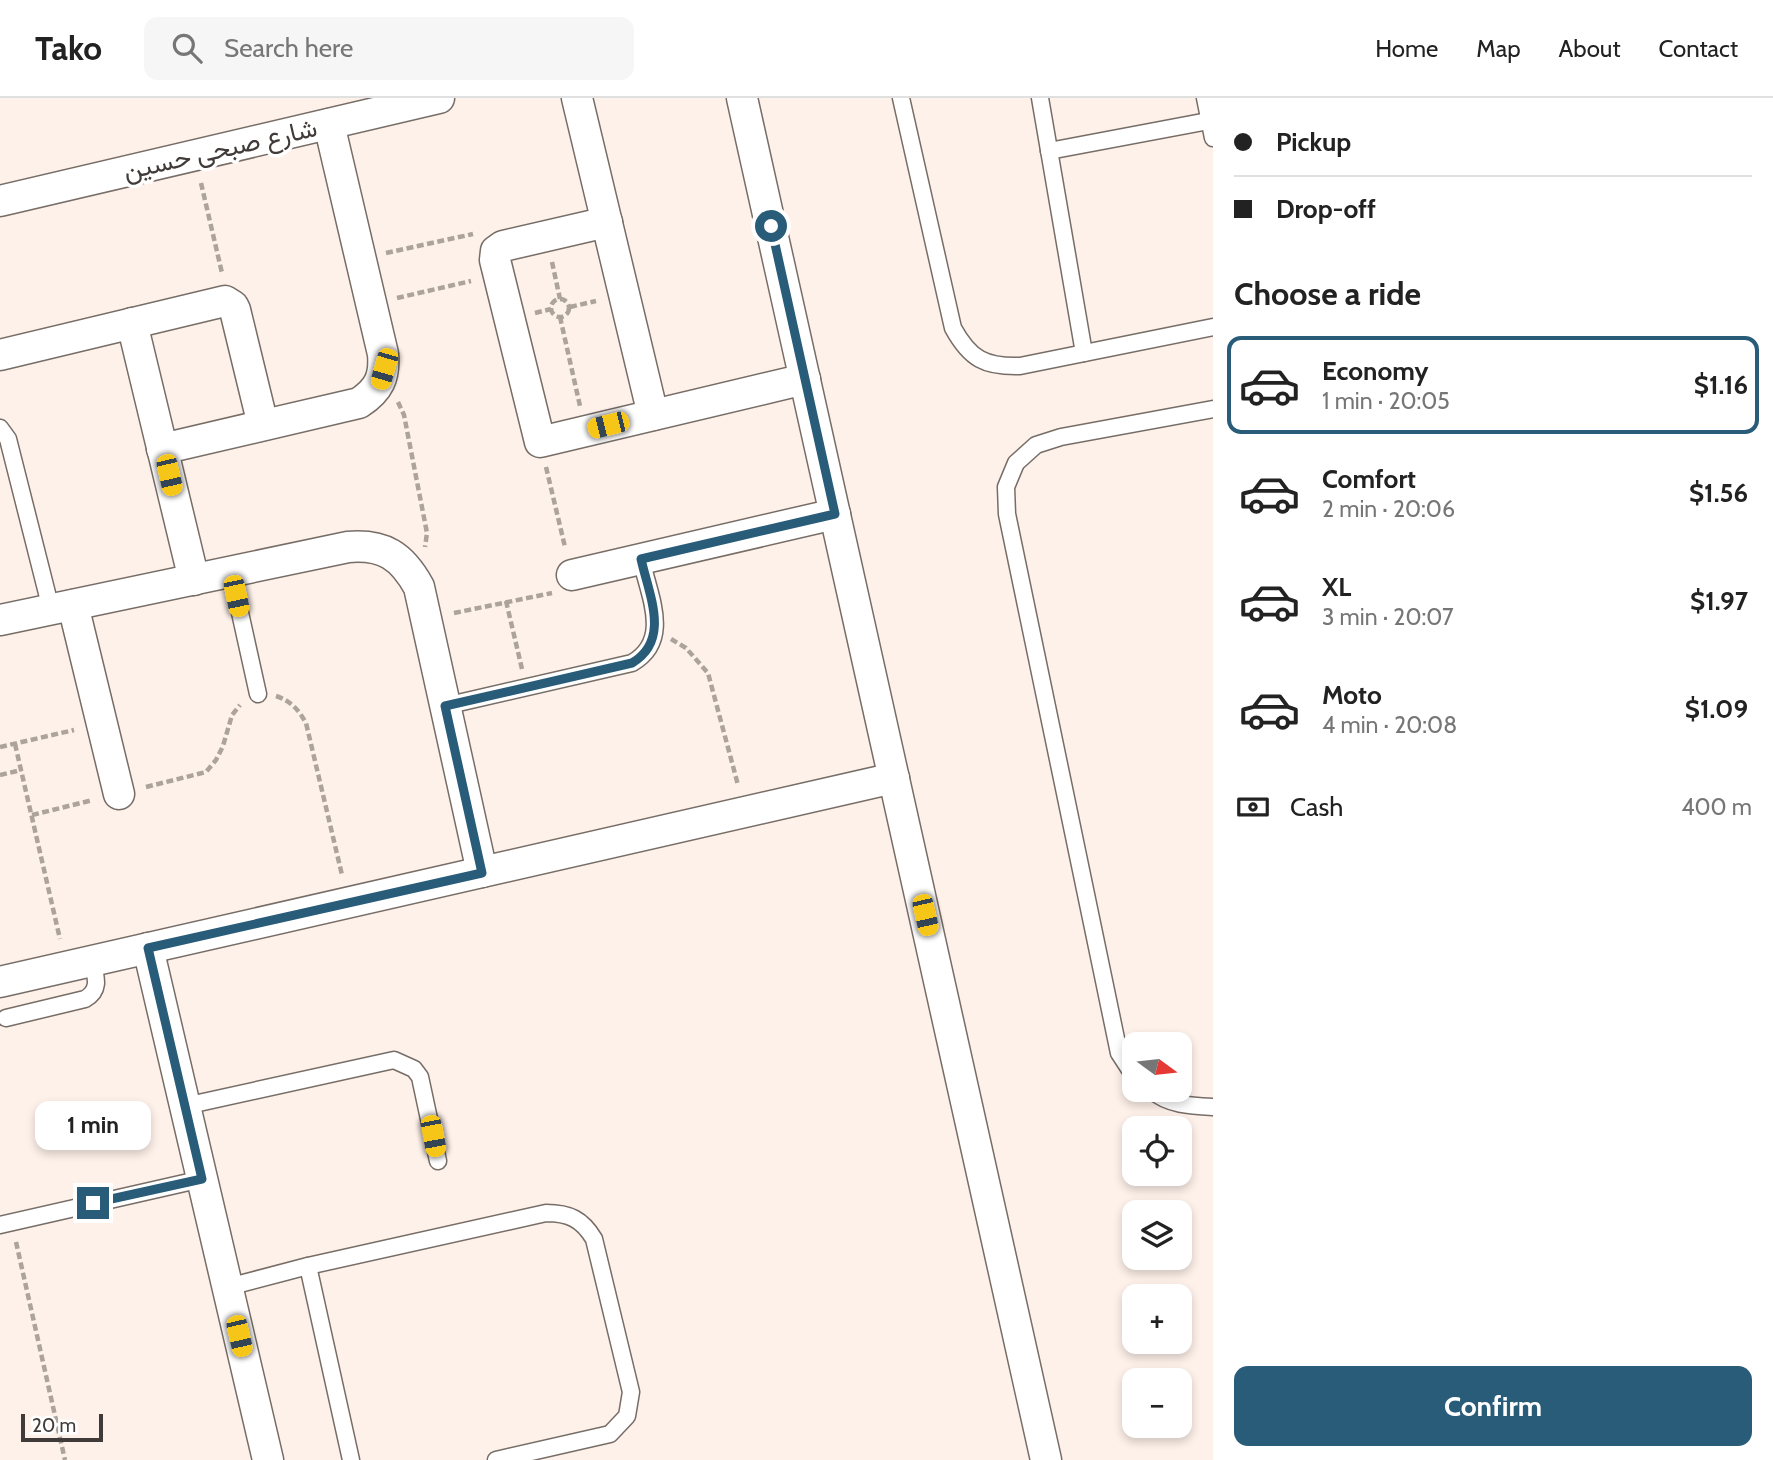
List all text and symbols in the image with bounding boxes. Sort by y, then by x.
search box [144,17,634,80]
text: Tako [35,28,102,68]
icon: search [168,29,206,67]
text: Search here [224,32,353,64]
text: Home [1375,34,1438,63]
text: Map [1476,34,1521,63]
text: About [1559,34,1621,63]
text: Contact [1659,34,1738,63]
street label: شارع صبحى حسين [120,111,320,189]
text: Pickup [1276,126,1351,158]
text: Drop-off [1276,193,1376,225]
route start [755,210,787,242]
text: Choose a ride [1234,274,1421,313]
car [369,346,400,392]
icon: car [1238,354,1301,417]
text: Economy [1322,355,1428,387]
text: $1.16 [1694,369,1748,401]
text: 1 min · 20:05 [1322,387,1450,415]
car [586,410,631,440]
car [155,452,184,498]
icon: car [1238,462,1301,525]
text: Comfort [1322,463,1416,495]
text: $1.56 [1689,477,1748,509]
text: 2 min · 20:06 [1322,495,1455,523]
icon: car [1238,570,1301,633]
text: XL [1322,571,1351,603]
car [222,573,251,619]
text: $1.97 [1690,585,1748,617]
text: 3 min · 20:07 [1322,603,1454,631]
icon: car [1238,678,1301,741]
text: Moto [1322,679,1382,711]
text: $1.09 [1685,693,1748,725]
text: 4 min · 20:08 [1322,711,1457,739]
icon: cash [1234,788,1272,826]
text: Cash [1290,791,1343,823]
text: 400 m [1681,793,1752,821]
car [911,892,940,938]
north arrow [1122,1032,1192,1102]
map controls [1122,1032,1192,1438]
callout: 1 min [35,1102,151,1150]
text: 1 min [67,1111,119,1139]
car [419,1113,448,1159]
button: locate [1122,1116,1192,1186]
route end [77,1187,109,1219]
button: layers [1122,1200,1192,1270]
button: + [1122,1284,1192,1354]
car [225,1313,254,1359]
button: Confirm [1234,1366,1752,1446]
button: − [1122,1368,1192,1438]
scale bar [21,1411,103,1443]
text: 20 m [32,1414,76,1437]

